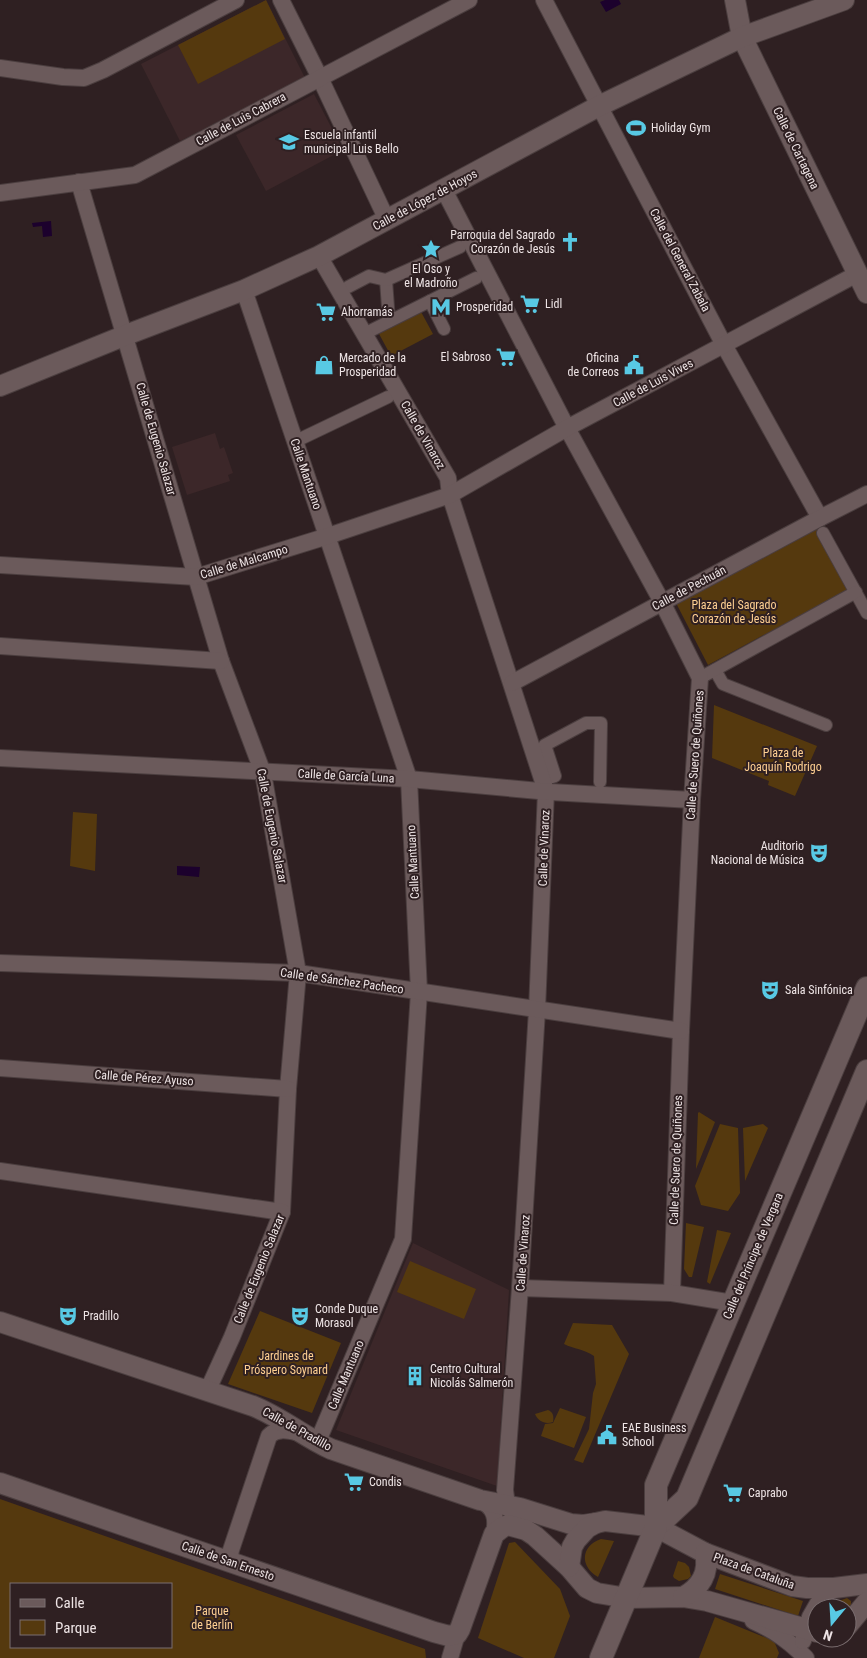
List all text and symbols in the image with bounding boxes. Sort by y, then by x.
street label: Calle de Luis Cabrera [194,89,289,149]
street label: Calle de Cartagena [770,105,822,192]
sports icon: Holiday Gym [625,117,647,139]
place label: Holiday Gym [651,121,710,135]
place label: Escuela infantil municipal Luis Bello [304,128,399,156]
school or university icon: Escuela infantil municipal Luis Bello [278,131,300,153]
street label: Calle de López de Hoyos [370,167,480,233]
street label: Calle del General Zabala [647,206,713,314]
place label: Parroquia del Sagrado Corazón de Jesús [450,228,555,256]
church icon: Parroquia del Sagrado Corazón de Jesús [559,231,581,253]
place icon: El Oso y el Madroño [420,238,442,260]
place label: El Oso y el Madroño [404,262,458,290]
supermarket icon: Lidl [519,293,541,315]
metro station icon: Prosperidad [430,296,452,318]
place label: Lidl [545,297,562,311]
place label: Prosperidad [456,300,513,314]
supermarket icon: Ahorramás [315,301,337,323]
place label: Ahorramás [341,305,393,319]
supermarket icon: El Sabroso [495,346,517,368]
place label: El Sabroso [441,350,491,364]
place label: Mercado de la Prosperidad [339,351,406,379]
place label: Oficina de Correos [568,351,619,379]
shop icon: Mercado de la Prosperidad [313,354,335,376]
public building icon: Oficina de Correos [623,354,645,376]
street label: Calle de Luis Vives [611,356,695,410]
street label: Calle de Eugenio Salazar [133,381,179,497]
street label: Calle de Vinaroz [398,398,448,472]
street label: Calle Mantuano [287,437,325,511]
street label: Calle de Malcampo [199,542,289,582]
street label: Calle de Pechuán [650,563,729,613]
park label: Plaza del Sagrado Corazón de Jesús [691,598,777,626]
street label: Calle de Suero de Quiñones [683,690,707,820]
park label: Plaza de Joaquín Rodrigo [744,746,822,774]
street label: Calle de García Luna [297,766,395,786]
street label: Calle de Eugenio Salazar [254,767,290,885]
street label: Calle de Vinaroz [536,810,552,886]
street label: Calle Mantuano [404,825,422,899]
place label: Auditorio Nacional de Música [711,839,804,867]
theatre icon: Auditorio Nacional de Música [808,842,830,864]
street label: Calle de Sánchez Pacheco [279,965,405,997]
theatre icon: Sala Sinfónica [759,979,781,1001]
place label: Sala Sinfónica [785,983,853,997]
street label: Calle de Pérez Ayuso [94,1068,194,1088]
street label: Calle de Suero de Quiñones [667,1095,685,1225]
street label: Calle del Príncipe de Vergara [720,1191,786,1321]
street label: Calle de Eugenio Salazar [231,1212,287,1326]
street label: Calle de Vinaroz [513,1214,533,1292]
place label: Conde Duque Morasol [315,1302,378,1330]
theatre icon: Pradillo [57,1305,79,1327]
theatre icon: Conde Duque Morasol [289,1305,311,1327]
place label: Pradillo [83,1309,119,1323]
street label: Calle Mantuano [325,1338,367,1412]
park label: Jardines de Próspero Soynard [244,1349,328,1377]
place label: Centro Cultural Nicolás Salmerón [430,1362,513,1390]
building icon: Centro Cultural Nicolás Salmerón [404,1365,426,1387]
street label: Calle de Pradillo [260,1404,334,1454]
place label: EAE Business School [622,1421,687,1449]
public building icon: EAE Business School [596,1424,618,1446]
supermarket icon: Condis [343,1471,365,1493]
place label: Condis [369,1475,402,1489]
supermarket icon: Caprabo [722,1482,744,1504]
place label: Caprabo [748,1486,788,1500]
street label: Calle de San Ernesto [180,1539,276,1583]
street label: Plaza de Cataluña [712,1550,797,1592]
legend [10,1583,172,1648]
text: Calle [55,1594,85,1612]
north arrow [807,1598,857,1648]
park label: Parque de Berlín [191,1604,233,1632]
text: Parque [55,1619,97,1637]
text: N [821,1626,835,1644]

